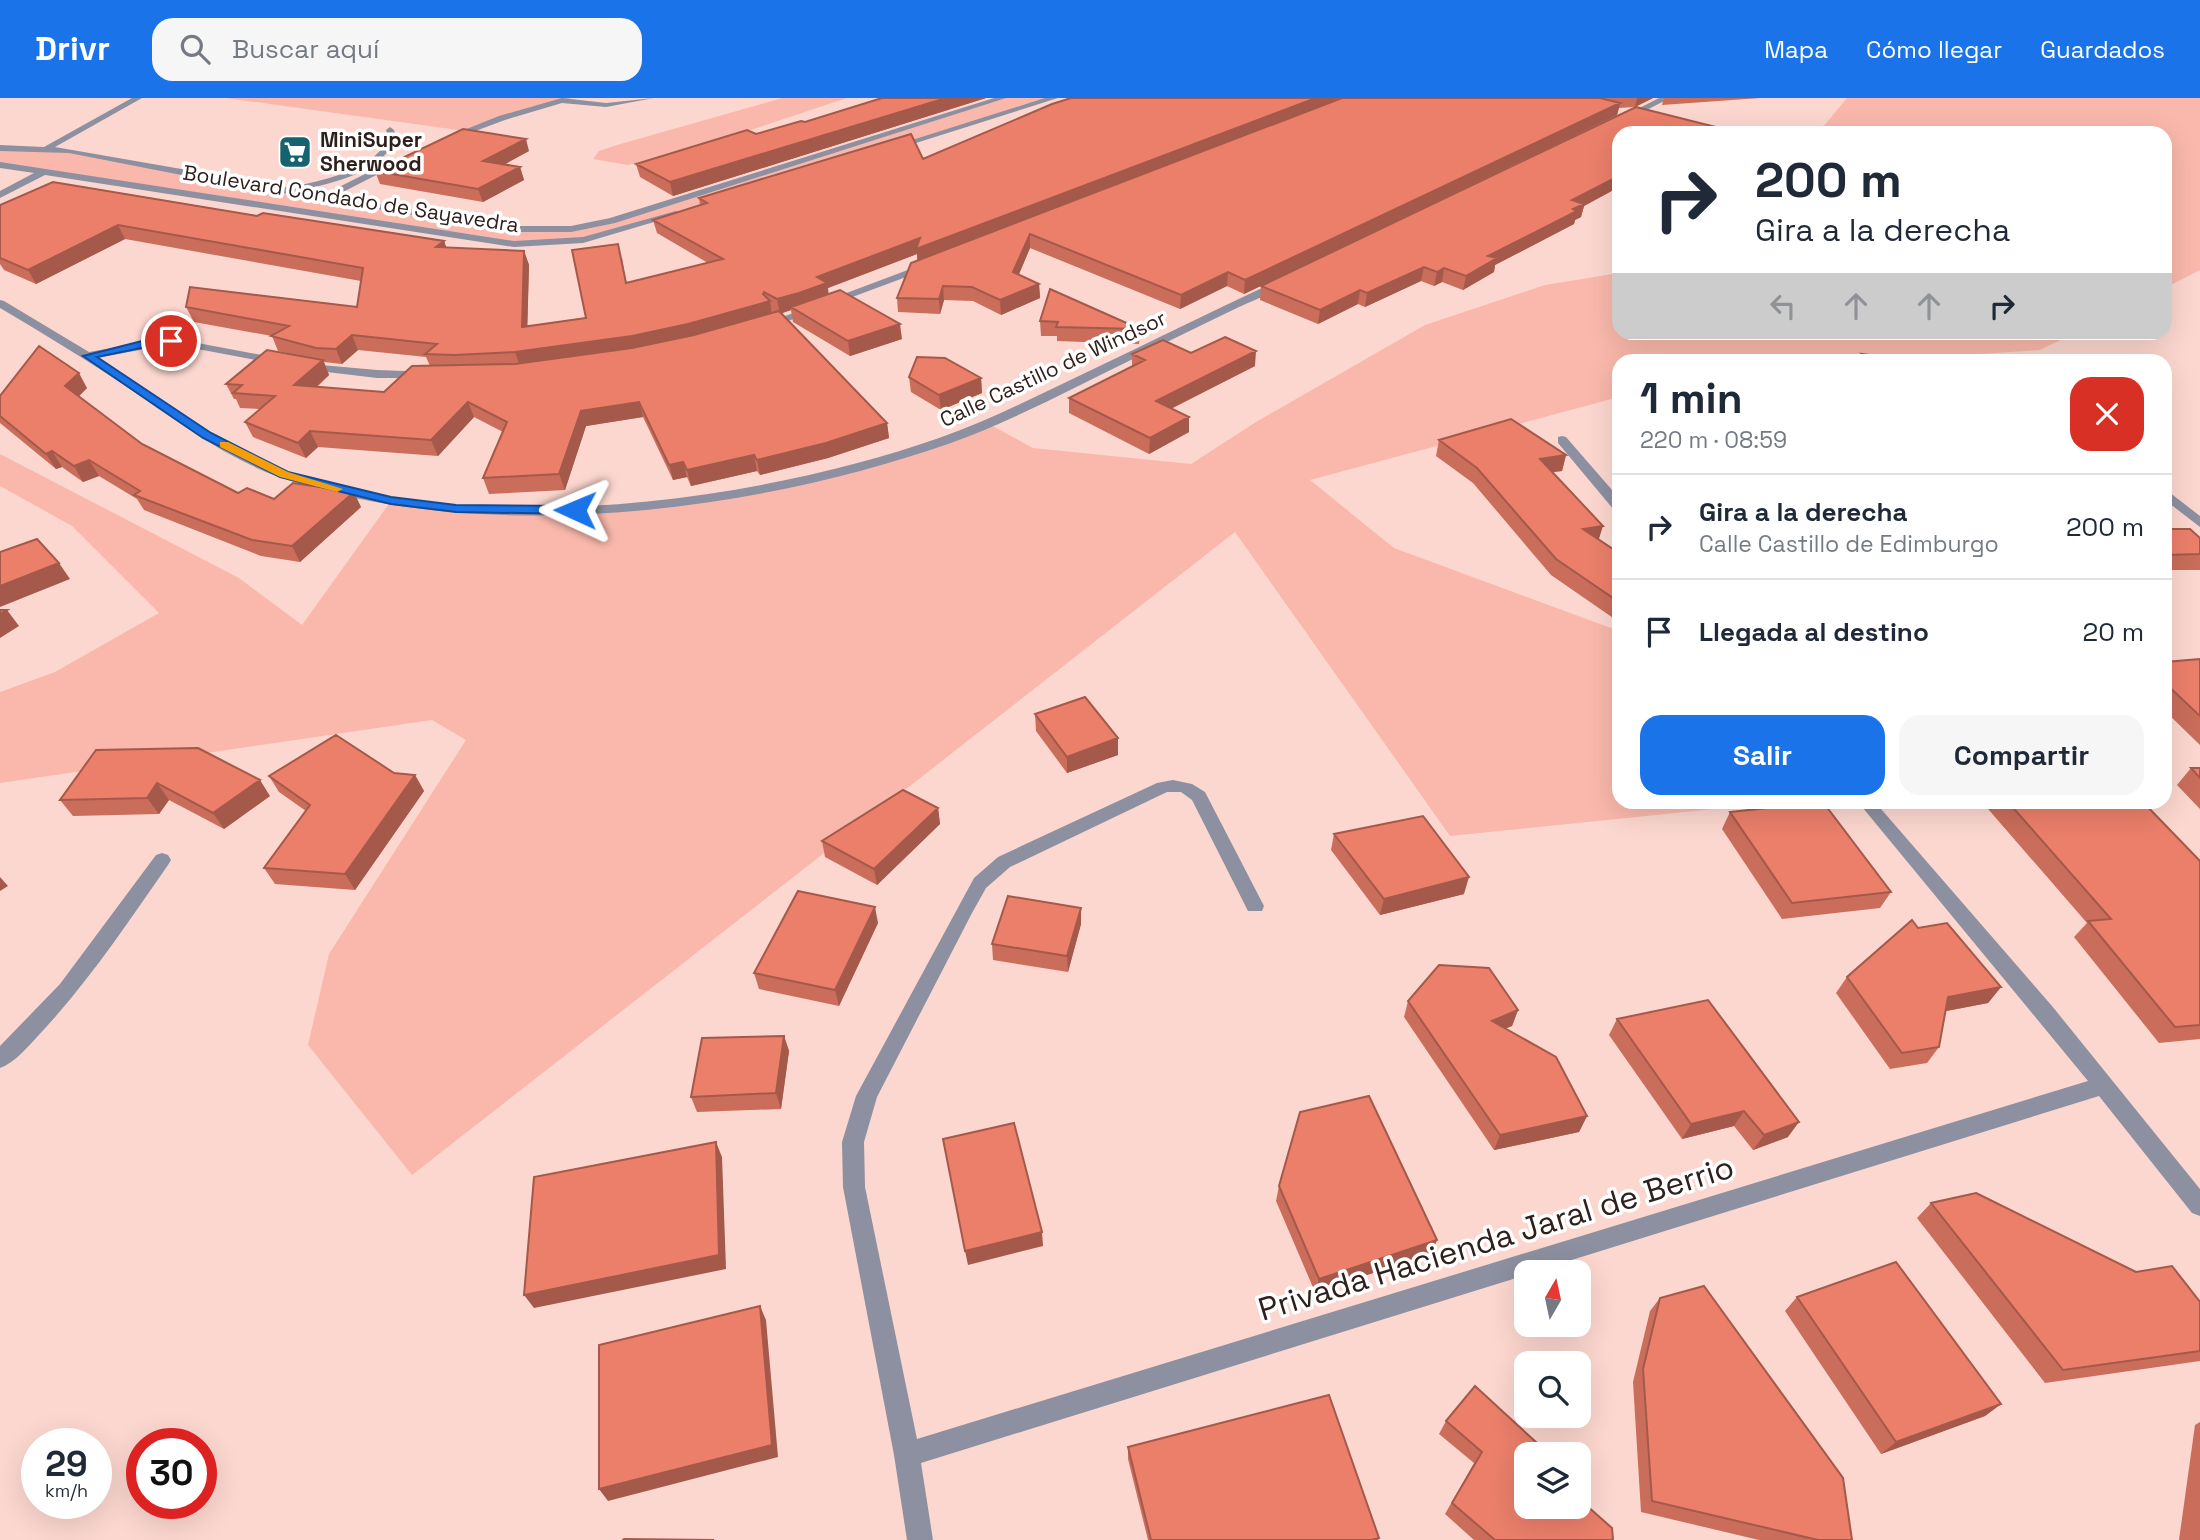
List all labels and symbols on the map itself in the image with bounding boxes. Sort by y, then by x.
place label: MiniSuper Sherwood [320,126,422,177]
supermarket icon: MiniSuper Sherwood [276,133,314,171]
street label: Boulevard Condado de Sayavedra [181,159,521,238]
street label: Calle Castillo de Windsor [935,304,1170,433]
pin [141,311,201,371]
position arrow [538,473,612,547]
street label: Privada Hacienda Jaral de Berrio [1253,1147,1739,1329]
north arrow [1514,1260,1591,1337]
speed limit sign: 30 [126,1428,217,1519]

